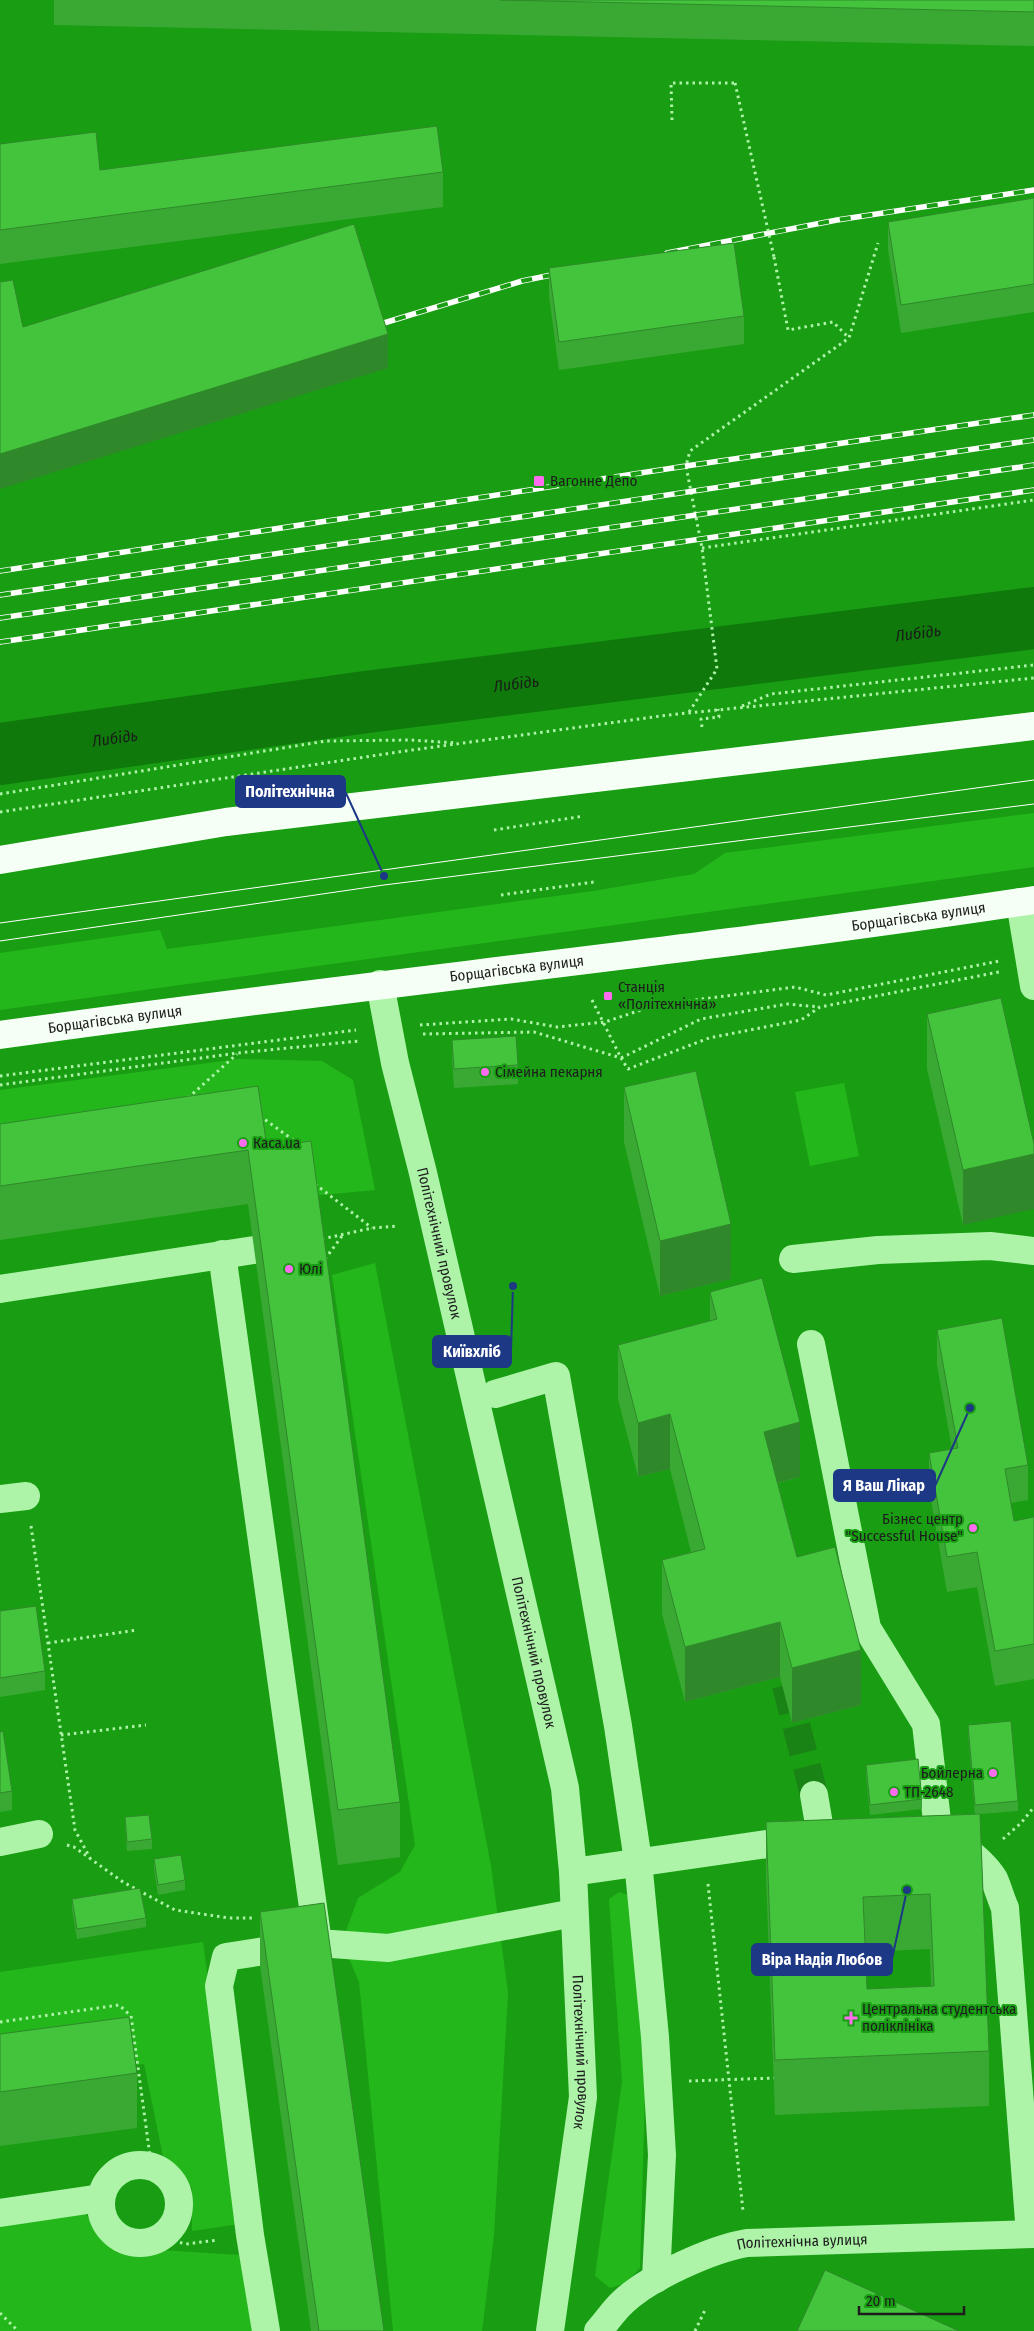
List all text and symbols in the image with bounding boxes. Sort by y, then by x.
place label: Вагонне Депо [550,472,638,490]
marker: Вагонне Депо [532,474,546,488]
water label: Либідь [893,621,942,645]
water label: Либідь [491,671,540,696]
water label: Либідь [90,726,139,751]
callout: Політехнічна [236,776,345,807]
text: Політехнічна [245,782,335,801]
street label: Борщагівська вулиця [850,898,987,935]
street label: Борщагівська вулиця [449,951,585,986]
place label: Станція «Політехнічна» [618,978,716,1013]
marker: Станція «Політехнічна» [602,990,614,1002]
street label: Борщагівська вулиця [47,1001,183,1037]
place label: Сімейна пекарня [495,1063,603,1081]
marker: Сімейна пекарня [479,1066,491,1078]
place label: Каса.ua [253,1134,300,1152]
marker: Каса.ua [237,1137,249,1149]
street label: Політехнічний провулок [413,1165,465,1321]
place label: Юлі [299,1260,323,1278]
marker: Юлі [283,1263,295,1275]
callout: Київхліб [433,1336,511,1367]
text: Київхліб [443,1342,501,1361]
callout: Я Ваш Лікар [834,1470,935,1501]
text: Я Ваш Лікар [843,1476,925,1495]
place label: Бізнес центр "Successful House" [846,1510,963,1545]
marker: Бізнес центр "Successful House" [967,1522,979,1534]
street label: Політехнічний провулок [507,1575,560,1730]
place label: Бойлерна [921,1764,983,1782]
marker: Бойлерна [987,1767,999,1779]
place label: ТП-2648 [904,1783,953,1801]
marker: ТП-2648 [888,1786,900,1798]
callout: Віра Надія Любов [752,1944,892,1975]
text: Віра Надія Любов [762,1950,882,1969]
street label: Політехнічний провулок [569,1974,592,2131]
place label: Центральна студентська поліклініка [862,2000,1016,2035]
marker: Центральна студентська поліклініка [844,2011,858,2025]
street label: Політехнічна вулиця [735,2230,868,2254]
scale bar [859,2284,964,2316]
text: 20 m [866,2292,896,2310]

